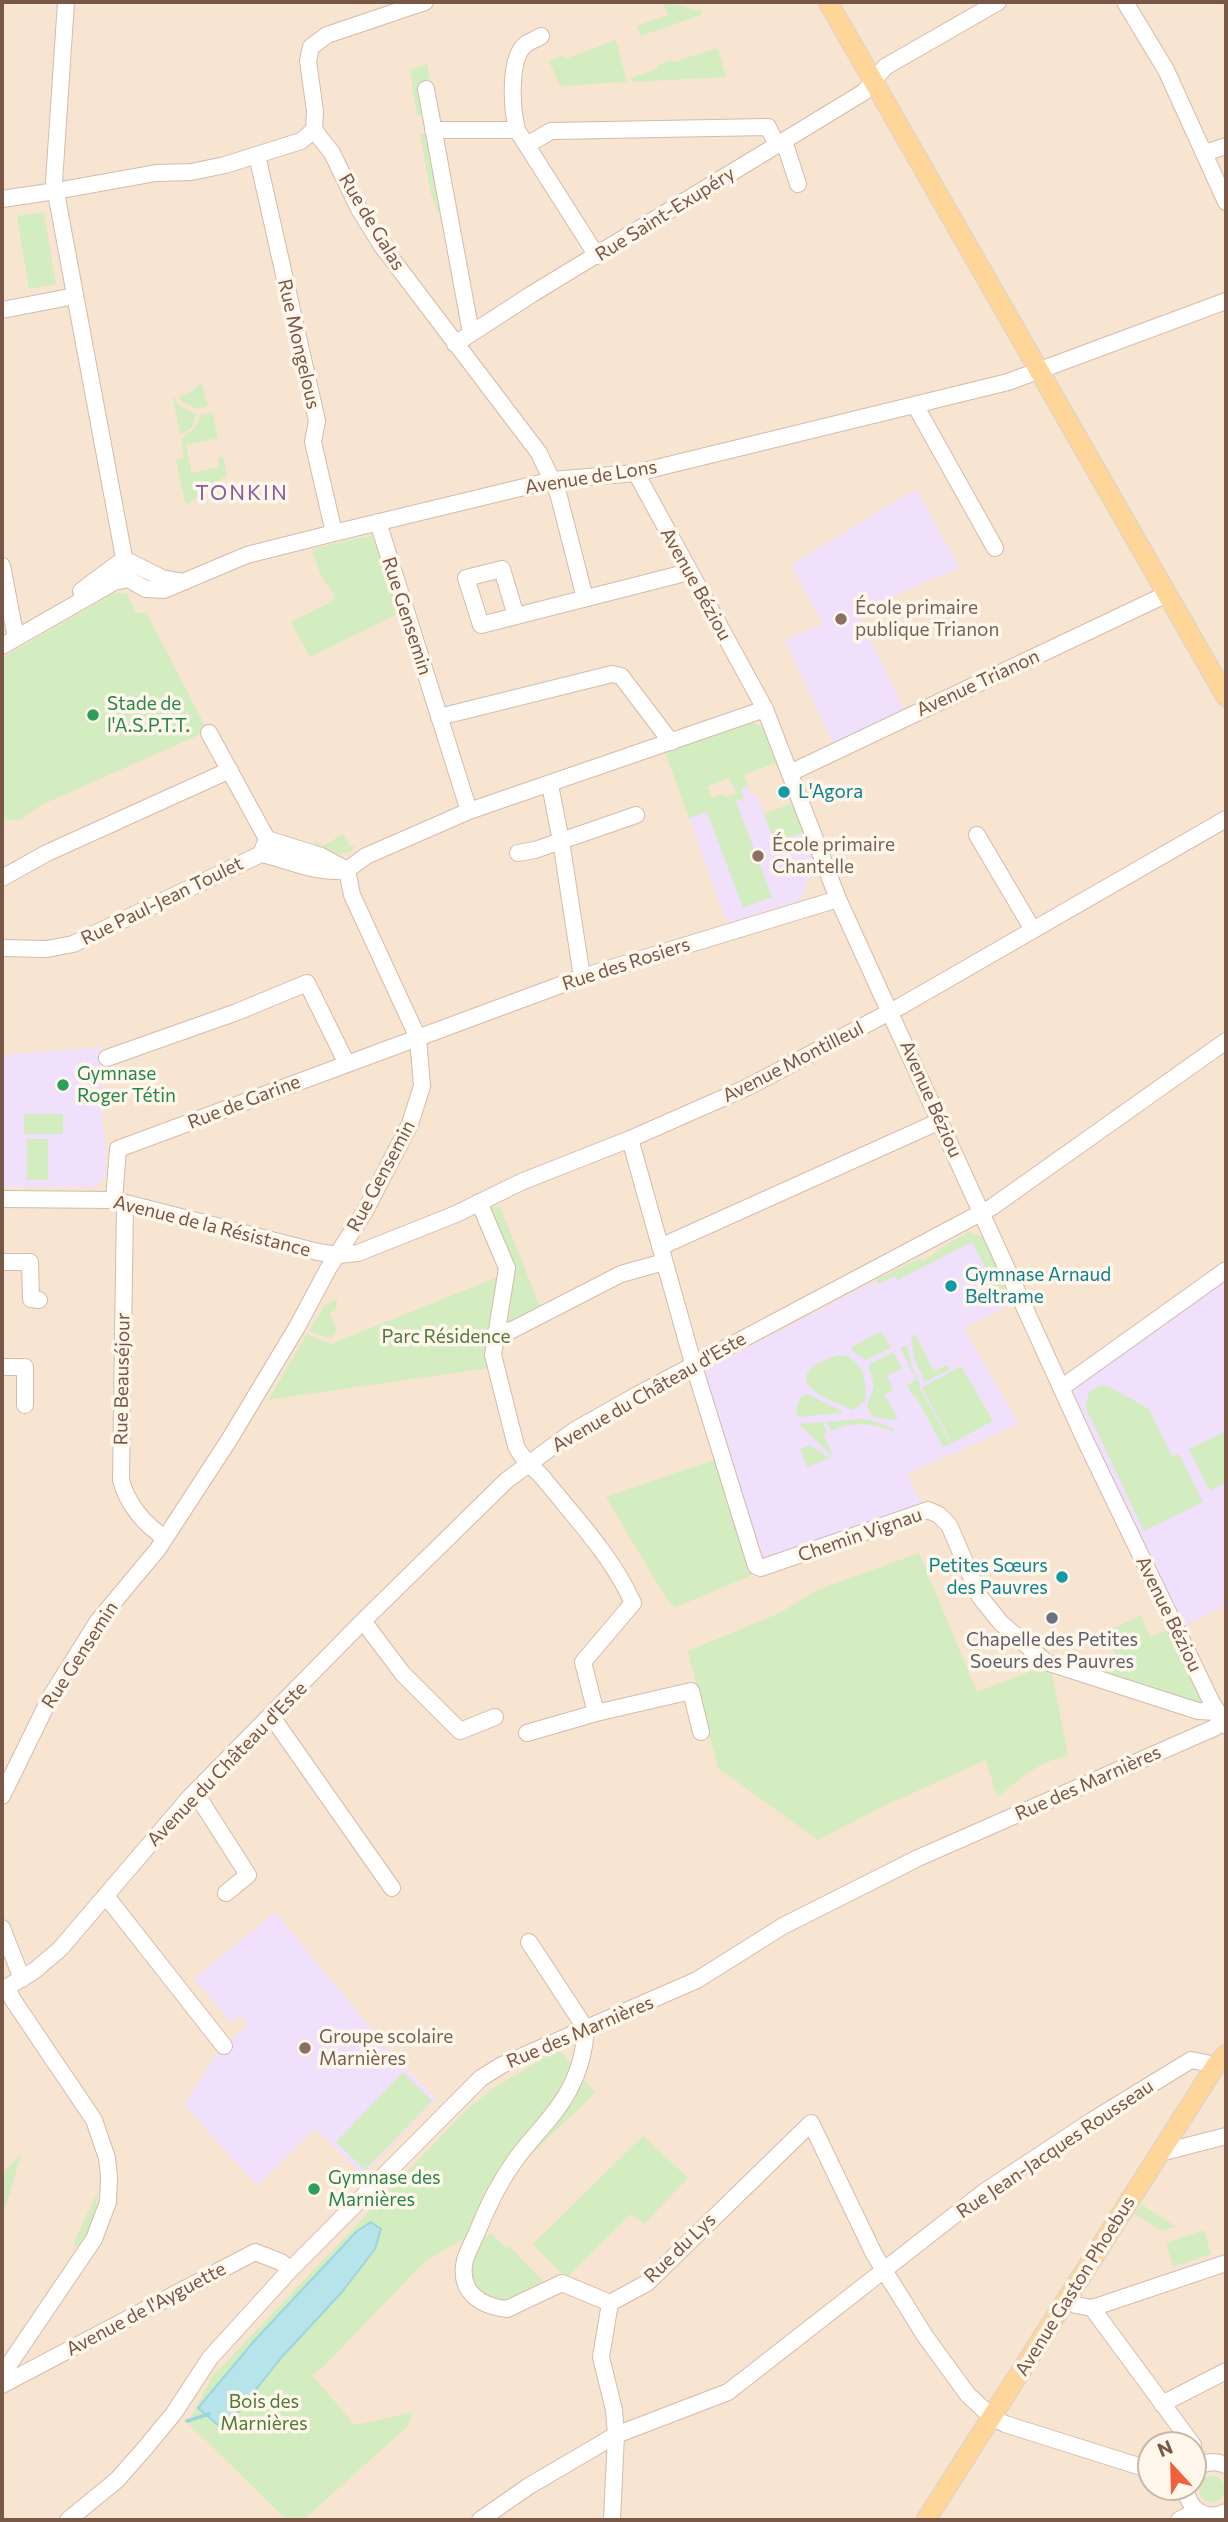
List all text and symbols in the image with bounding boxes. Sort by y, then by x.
street label: Rue Saint-Exupéry [591,162,739,266]
street label: Rue de Galas [334,169,410,275]
street label: Rue Mongelous [273,277,325,411]
street label: Avenue de Lons [523,455,659,499]
district label: TONKIN [196,480,288,506]
street label: Avenue Béziou [656,524,736,644]
street label: Rue Gensemin [377,554,437,678]
place label: École primaire publique Trianon [855,597,999,641]
marker: École primaire publique Trianon [833,611,849,627]
street label: Avenue Trianon [913,645,1043,721]
place label: Stade de l'A.S.P.T.T. [107,693,190,737]
marker: Stade de l'A.S.P.T.T. [85,707,101,723]
place label: L'Agora [798,781,863,803]
marker: L'Agora [776,784,792,800]
place label: École primaire Chantelle [772,834,895,878]
marker: École primaire Chantelle [750,848,766,864]
street label: Rue Paul-Jean Toulet [77,852,247,950]
street label: Rue des Rosiers [559,933,693,995]
street label: Avenue Montilleul [719,1017,867,1107]
street label: Avenue Béziou [895,1037,967,1161]
place label: Gymnase Roger Tétin [77,1063,176,1107]
street label: Rue de Garine [184,1070,304,1134]
marker: Gymnase Roger Tétin [55,1077,71,1093]
street label: Rue Gensemin [342,1116,420,1236]
street label: Avenue de la Résistance [111,1190,313,1262]
place label: Gymnase Arnaud Beltrame [965,1264,1111,1308]
marker: Gymnase Arnaud Beltrame [943,1278,959,1294]
street label: Rue Beauséjour [109,1312,135,1446]
park label: Parc Résidence [381,1326,511,1348]
street label: Avenue du Château d'Este [548,1327,750,1457]
street label: Chemin Vignau [795,1503,925,1567]
street label: Avenue Béziou [1131,1553,1207,1675]
place label: Petites Sœurs des Pauvres [929,1555,1048,1599]
marker: Petites Sœurs des Pauvres [1054,1569,1070,1585]
street label: Rue Gensemin [37,1597,123,1713]
marker: Chapelle des Petites Soeurs des Pauvres [1044,1610,1060,1626]
place label: Chapelle des Petites Soeurs des Pauvres [966,1629,1138,1673]
street label: Avenue du Château d'Este [142,1677,312,1851]
street label: Rue des Marnières [1011,1741,1165,1825]
street label: Rue des Marnières [503,1991,657,2073]
place label: Groupe scolaire Marnières [319,2026,453,2070]
marker: Groupe scolaire Marnières [297,2040,313,2056]
street label: Rue Jean-Jacques Rousseau [952,2075,1158,2223]
place label: Gymnase des Marnières [328,2167,441,2211]
marker: Gymnase des Marnières [306,2181,322,2197]
street label: Avenue Gaston Phoebus [1010,2192,1140,2380]
street label: Rue du Lys [639,2208,721,2288]
street label: Avenue de l'Ayguette [62,2257,230,2361]
park label: Bois des Marnières [220,2391,308,2435]
north arrow [1137,2431,1207,2501]
text: N [1154,2435,1176,2461]

